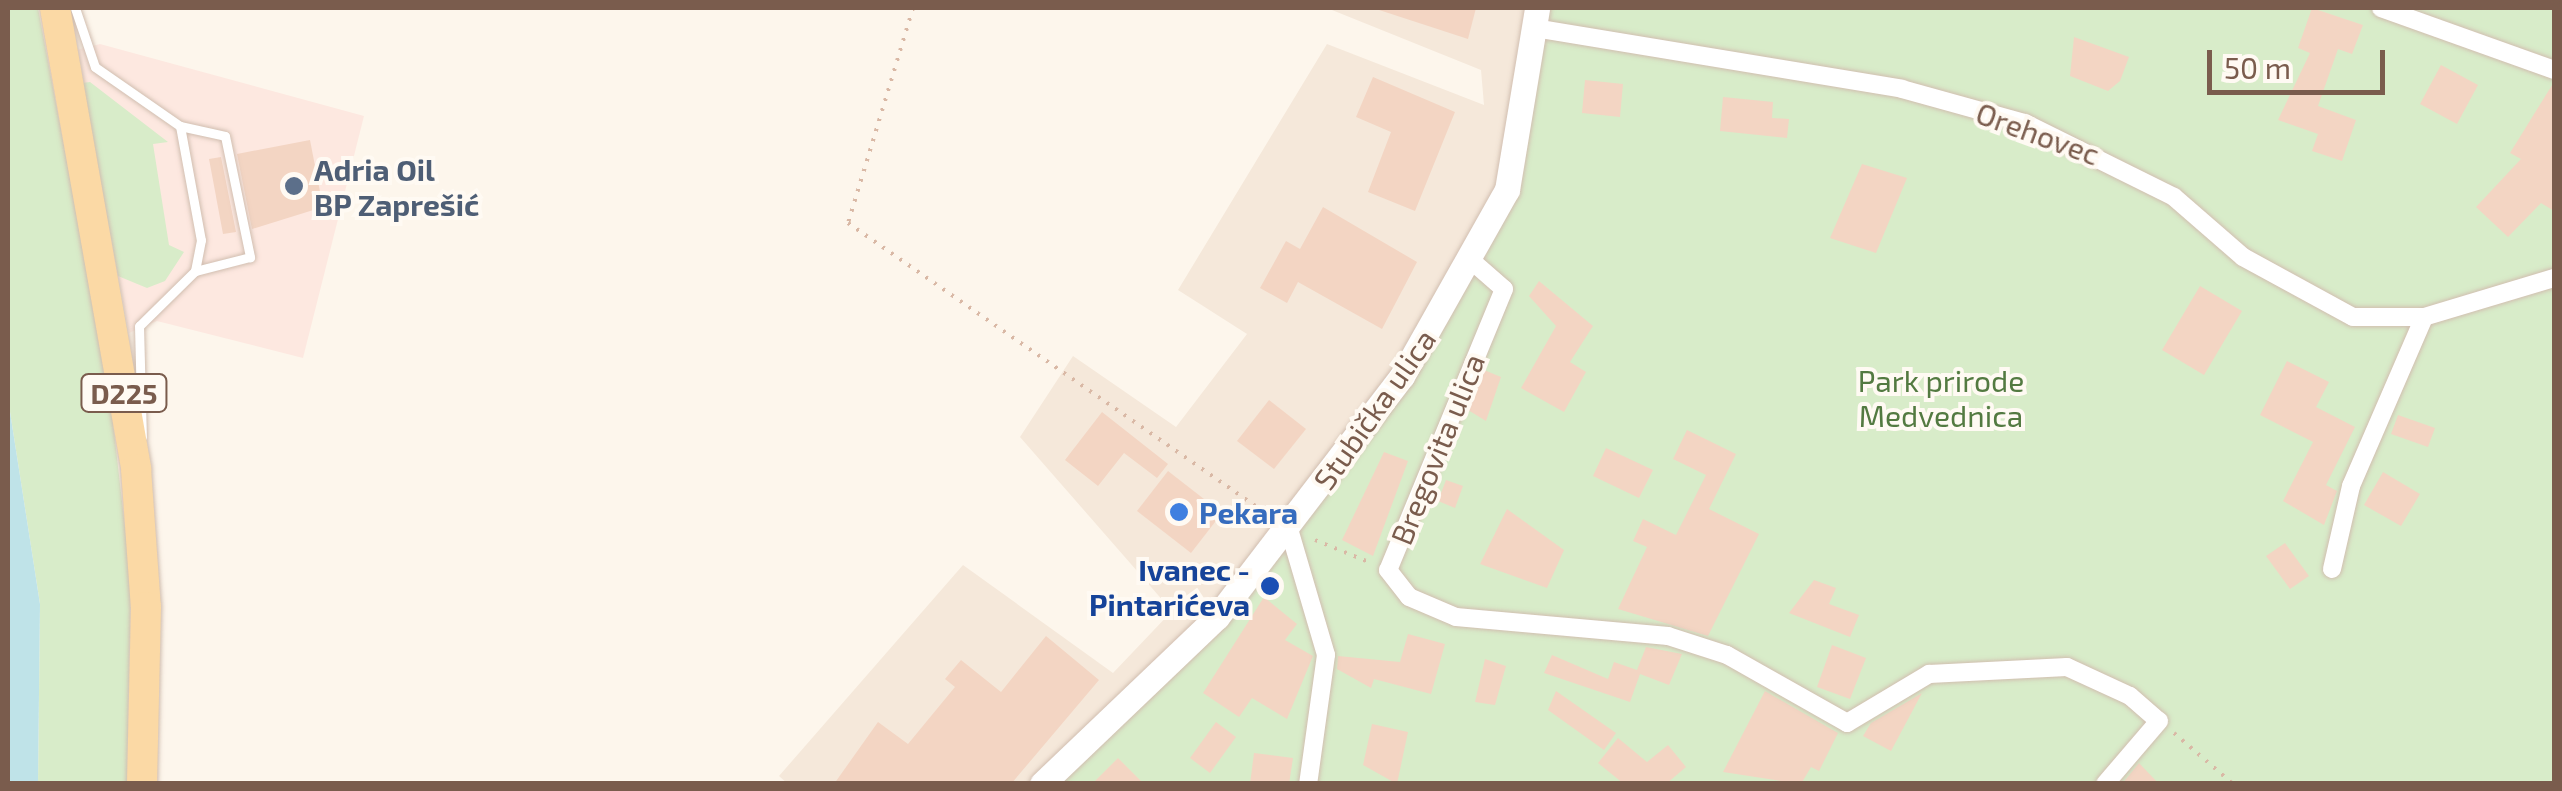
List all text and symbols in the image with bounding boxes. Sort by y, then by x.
scale bar [2212,30,2390,92]
text: 50 m [2224,49,2291,85]
street label: Orehovec [1971,94,2105,172]
place label: Adria Oil BP Zaprešić [314,151,480,222]
marker: Adria Oil BP Zaprešić [283,175,305,197]
street label: Stubička ulica [1306,322,1442,496]
street label: Bregovita ulica [1382,348,1492,550]
park label: Park prirode Medvednica [1858,362,2024,432]
road number: D225 [79,370,169,416]
place label: Pekara [1199,494,1298,530]
marker: Pekara [1168,501,1190,523]
place label: Ivanec - Pintarićeva [1089,551,1250,622]
marker: Ivanec - Pintarićeva [1259,575,1281,597]

